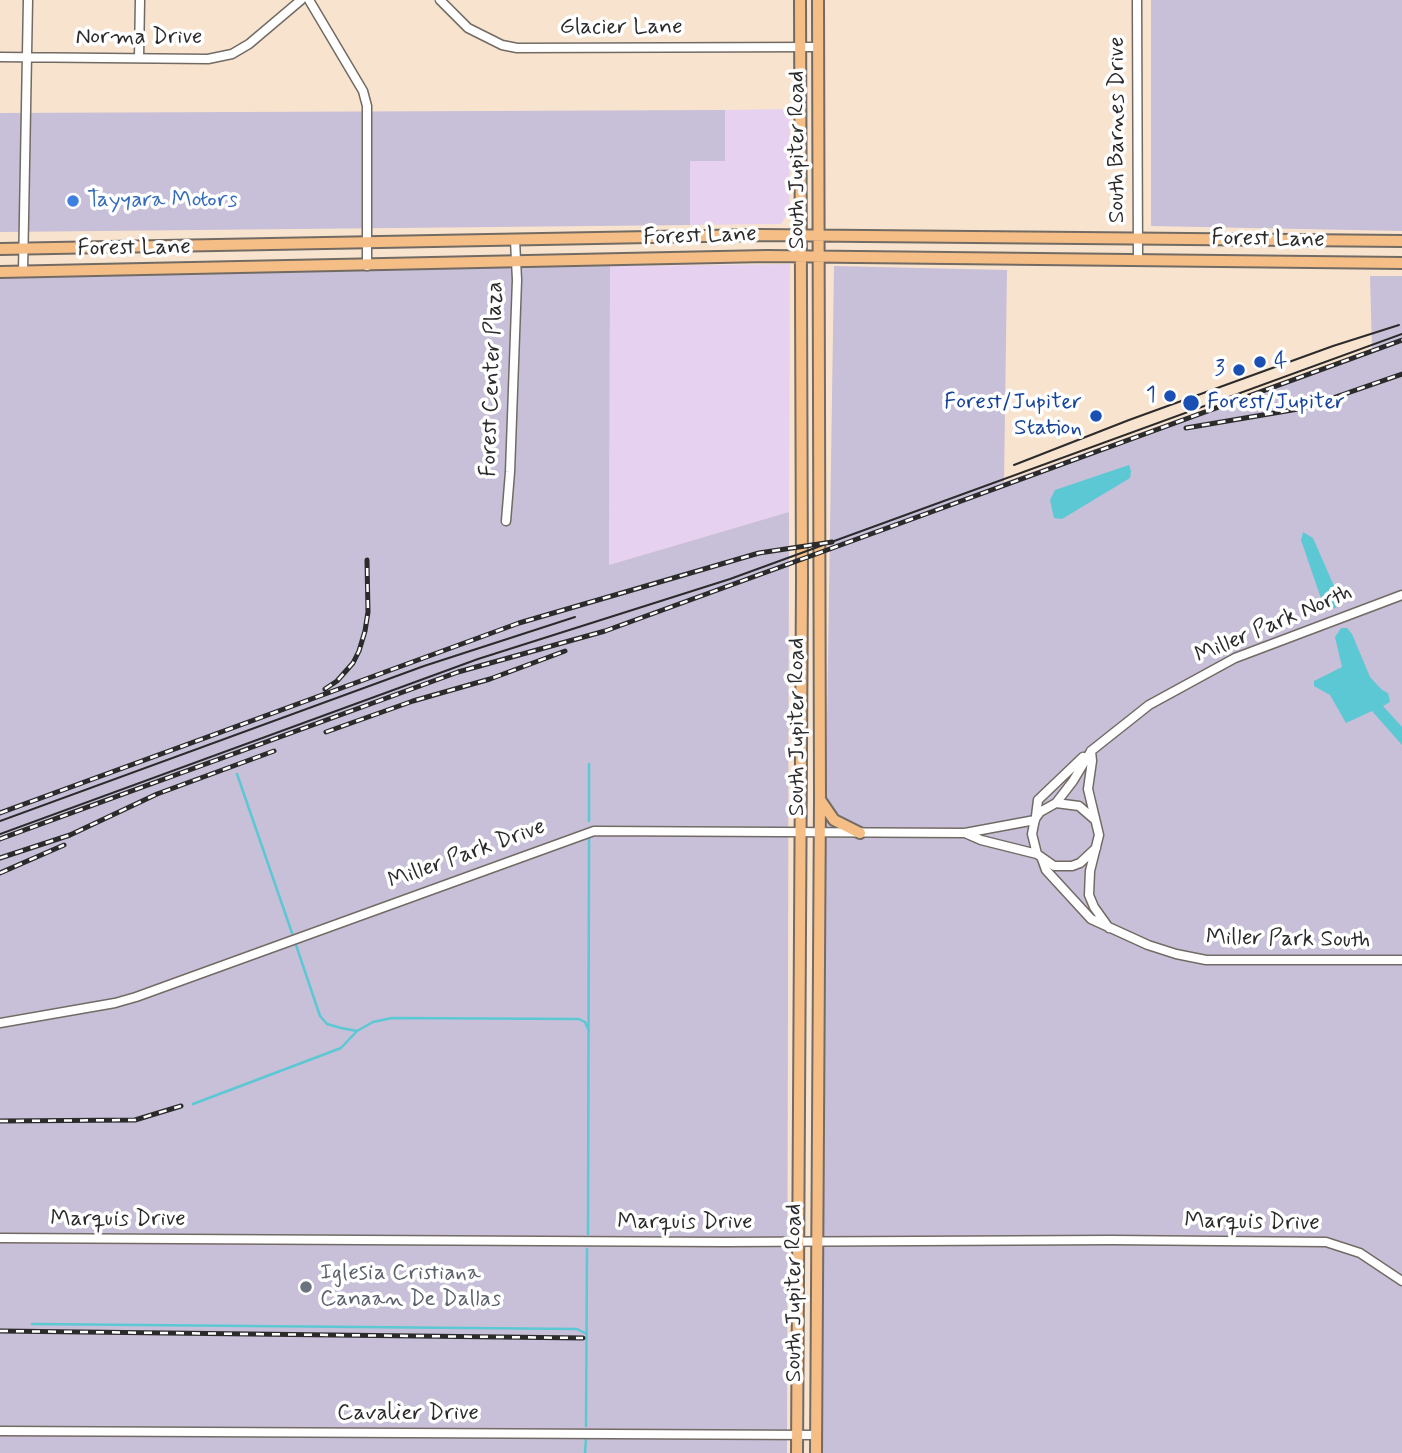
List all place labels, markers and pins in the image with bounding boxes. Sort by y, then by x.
place label: Tayyara Motors [87,187,238,215]
marker: Tayyara Motors [65,193,81,209]
place label: 4 [1274,348,1287,376]
marker: 4 [1252,354,1268,370]
place label: 3 [1215,356,1225,384]
marker: 3 [1231,362,1247,378]
place label: 1 [1146,382,1156,410]
marker: 1 [1162,388,1178,404]
place label: Forest/Jupiter Station [944,389,1082,443]
place label: Forest/Jupiter [1207,389,1345,417]
marker: Forest/Jupiter [1181,393,1201,413]
marker: Forest/Jupiter Station [1088,408,1104,424]
place label: Iglesia Cristiana Canaan De Dallas [320,1260,501,1314]
marker: Iglesia Cristiana Canaan De Dallas [298,1279,314,1295]

